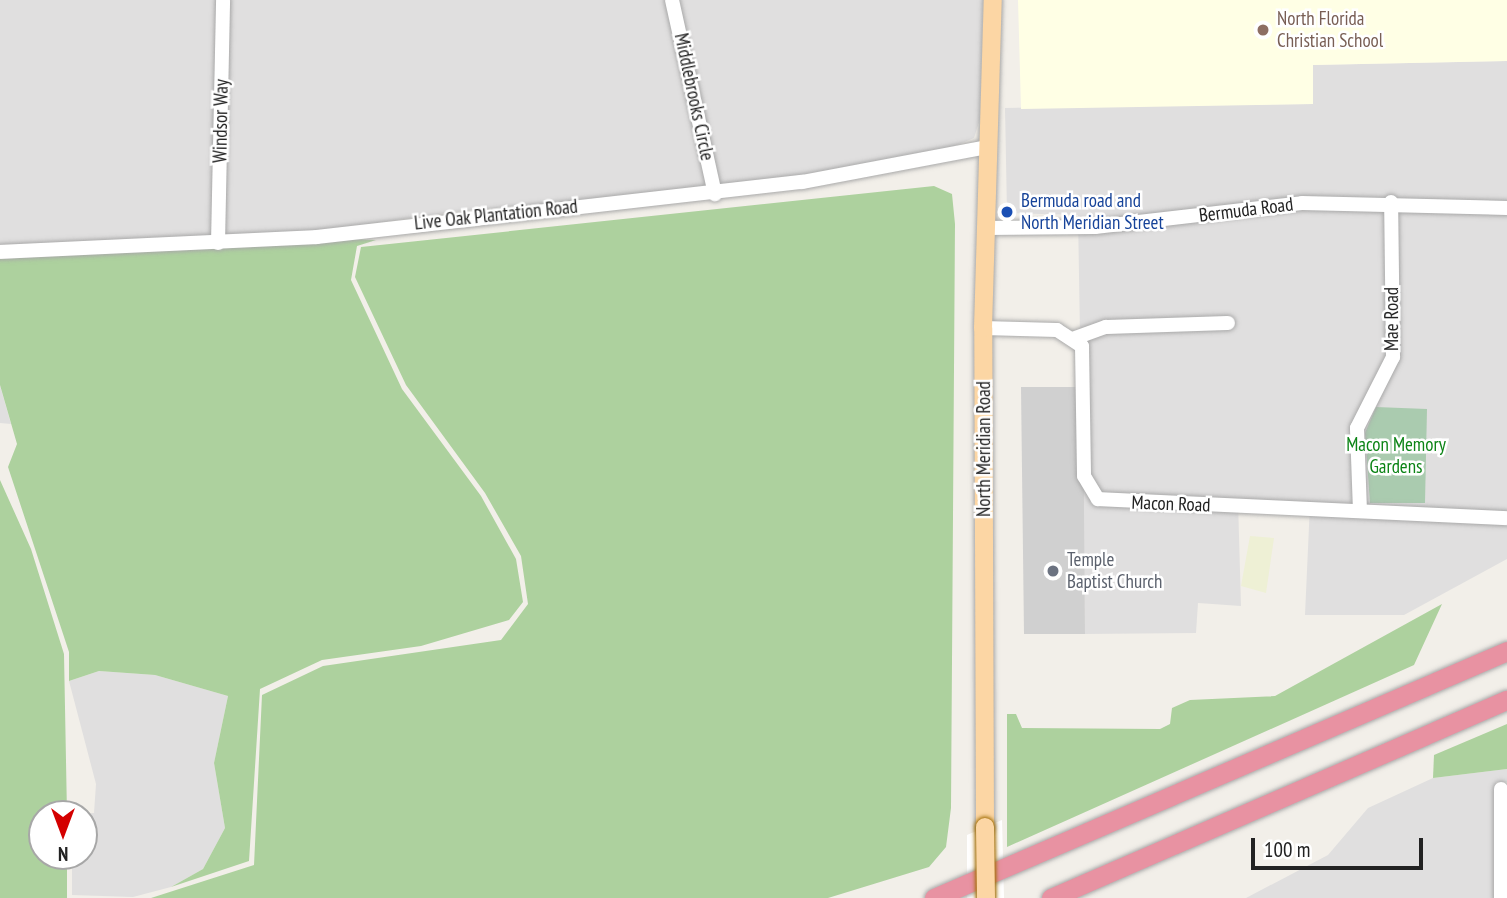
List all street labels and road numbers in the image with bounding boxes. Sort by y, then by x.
street label: Middlebrooks Circle [669,31,719,163]
street label: Windsor Way [209,79,233,163]
street label: Bermuda Road [1198,193,1294,227]
street label: Live Oak Plantation Road [413,195,579,235]
street label: Mae Road [1381,287,1403,351]
street label: North Meridian Road [973,381,995,517]
street label: Macon Road [1131,491,1211,517]

